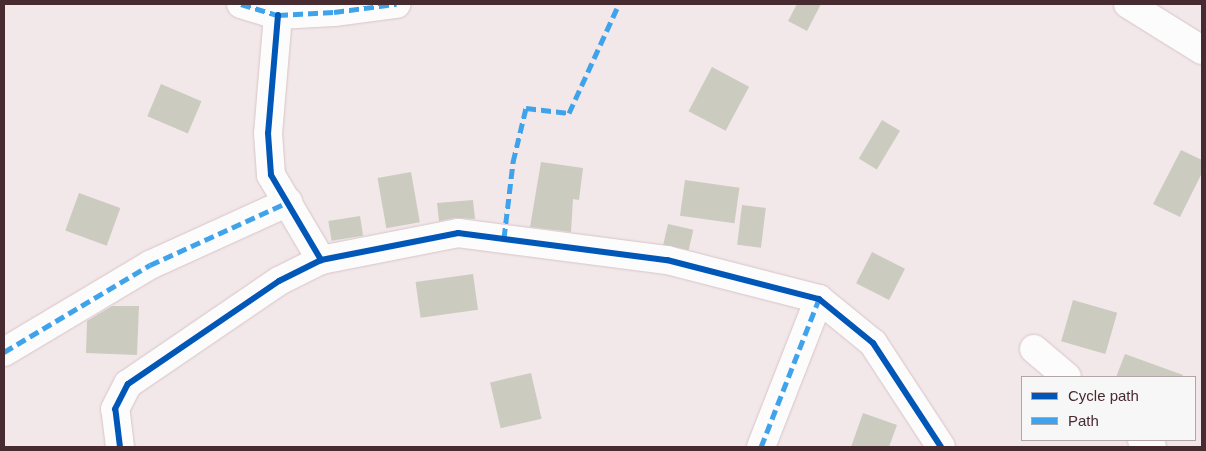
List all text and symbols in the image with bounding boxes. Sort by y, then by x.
legend [1021,376,1196,441]
text: Cycle path [1068,387,1139,404]
text: Path [1068,412,1099,429]

